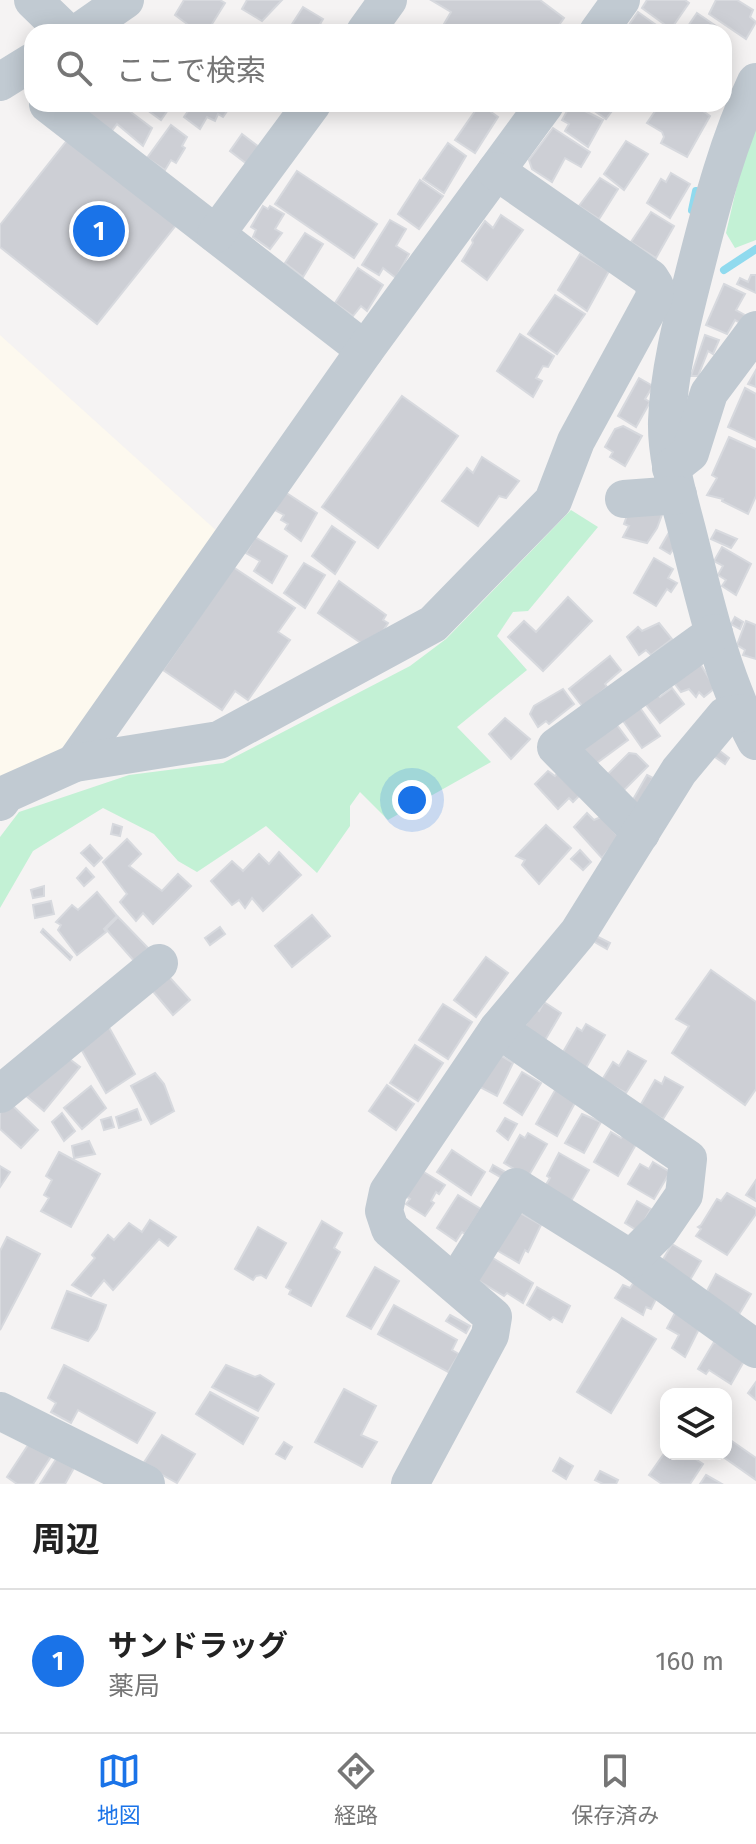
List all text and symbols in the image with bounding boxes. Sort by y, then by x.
search box [24,24,732,112]
icon: search [52,46,96,90]
text: ここで検索 [116,53,266,89]
pin: 1 [73,201,125,261]
your location [392,780,432,820]
map controls [660,1388,732,1460]
button: layers [660,1388,732,1460]
text: 周辺 [32,1519,100,1560]
text: サンドラッグ [108,1628,288,1664]
text: 1 [52,1646,64,1677]
text: 160 m [655,1646,724,1677]
text: 薬局 [108,1671,160,1702]
tab: 地図 [97,1749,141,1829]
tab: 経路 [334,1749,378,1829]
tab: 保存済み [571,1749,659,1829]

